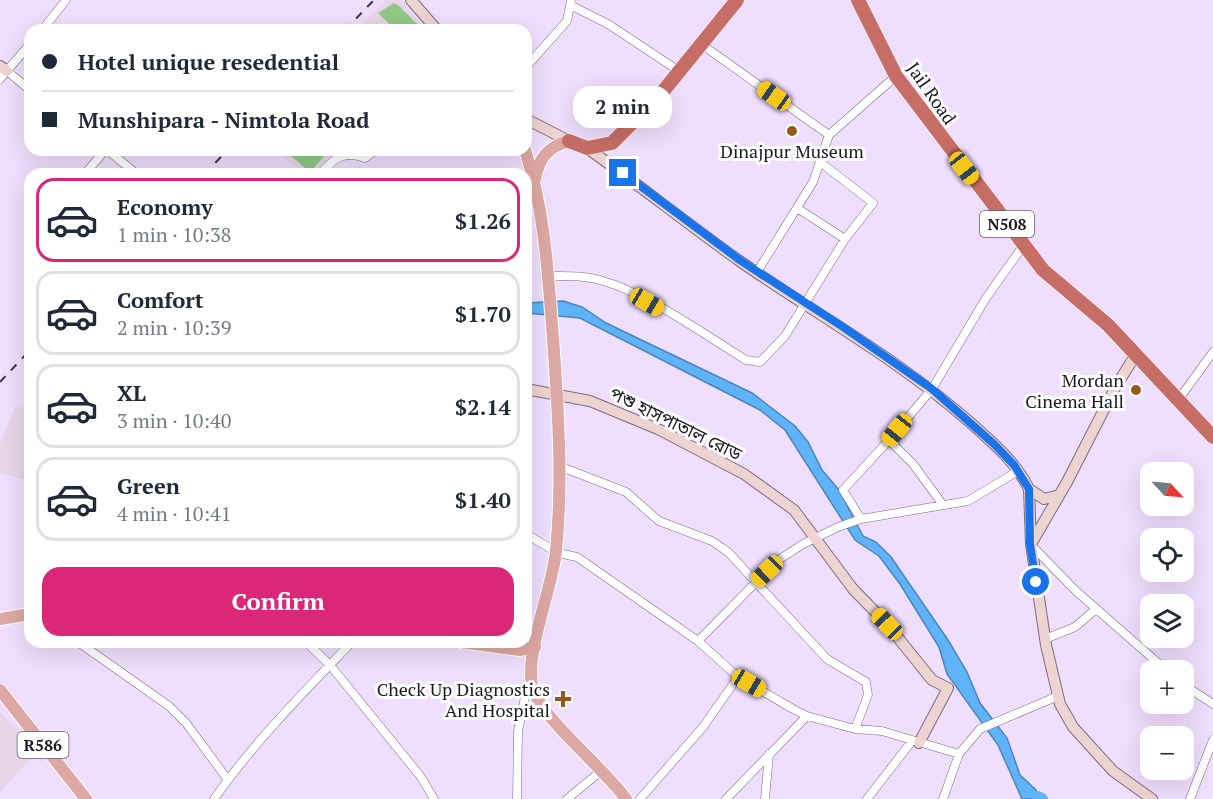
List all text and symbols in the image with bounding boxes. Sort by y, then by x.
text: Hotel unique resedential [78,47,339,76]
street label: Jail Road [902,57,962,129]
car [754,78,794,114]
callout: 2 min [574,86,672,128]
text: 2 min [595,93,650,120]
text: Munshipara - Nimtola Road [78,105,369,134]
marker: Dinajpur Museum [785,124,799,138]
place label: Dinajpur Museum [720,139,864,163]
car [946,148,982,188]
route end [609,159,636,186]
text: Economy [117,192,213,221]
icon: car [45,193,99,247]
text: $1.26 [455,206,511,235]
road number: N508 [980,211,1034,237]
text: 1 min · 10:38 [117,221,231,248]
text: Comfort [117,285,203,314]
car [627,285,667,319]
icon: car [45,286,99,340]
text: $1.70 [455,299,511,328]
text: 2 min · 10:39 [117,314,231,341]
place label: Mordan Cinema Hall [1025,368,1124,413]
text: XL [117,378,146,407]
icon: car [45,379,99,433]
street label: পশু হাসপাতাল রোড [606,381,746,465]
marker: Mordan Cinema Hall [1129,383,1143,397]
text: $2.14 [455,392,511,421]
text: 3 min · 10:40 [117,407,231,434]
car [879,410,915,450]
north arrow [1140,462,1194,516]
map controls [1140,462,1194,780]
text: Green [117,471,180,500]
icon: car [45,472,99,526]
text: $1.40 [455,485,511,514]
text: 4 min · 10:41 [117,500,231,527]
button: locate [1140,528,1194,582]
car [748,552,786,590]
button: Confirm [42,567,514,636]
route start [1022,568,1049,595]
button: layers [1140,594,1194,648]
car [868,605,906,643]
button: + [1140,660,1194,714]
car [729,666,769,700]
place label: Check Up Diagnostics And Hospital [377,677,550,722]
marker: Check Up Diagnostics And Hospital [554,690,572,708]
button: − [1140,726,1194,780]
road number: R586 [18,732,68,758]

